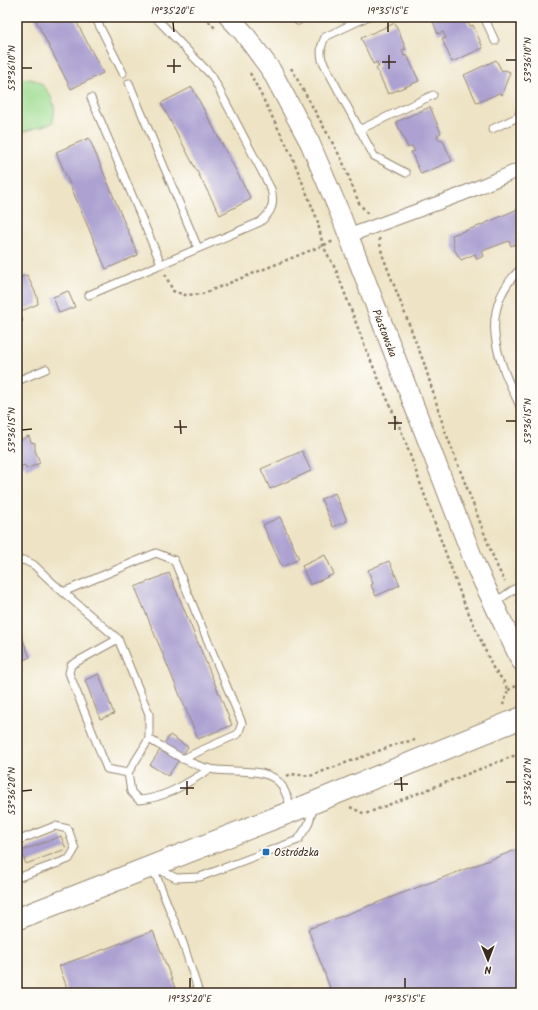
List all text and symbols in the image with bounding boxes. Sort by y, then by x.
text: 19°35'20"E [151,3,196,19]
text: 19°35'15"E [367,3,410,19]
text: 53°36'10"N [520,37,536,83]
text: 53°36'10"N [4,45,20,91]
street label: Piastowska [367,307,401,360]
text: 53°36'15"N [520,398,536,444]
text: 53°36'15"N [4,407,20,453]
text: 53°36'20"N [520,758,536,806]
text: 53°36'20"N [4,767,20,815]
place label: Ostródzka [274,844,319,862]
marker: Ostródzka [261,847,271,857]
north arrow [468,940,508,980]
text: N [484,960,492,978]
text: 19°35'20"E [168,991,213,1007]
text: 19°35'15"E [384,991,427,1007]

